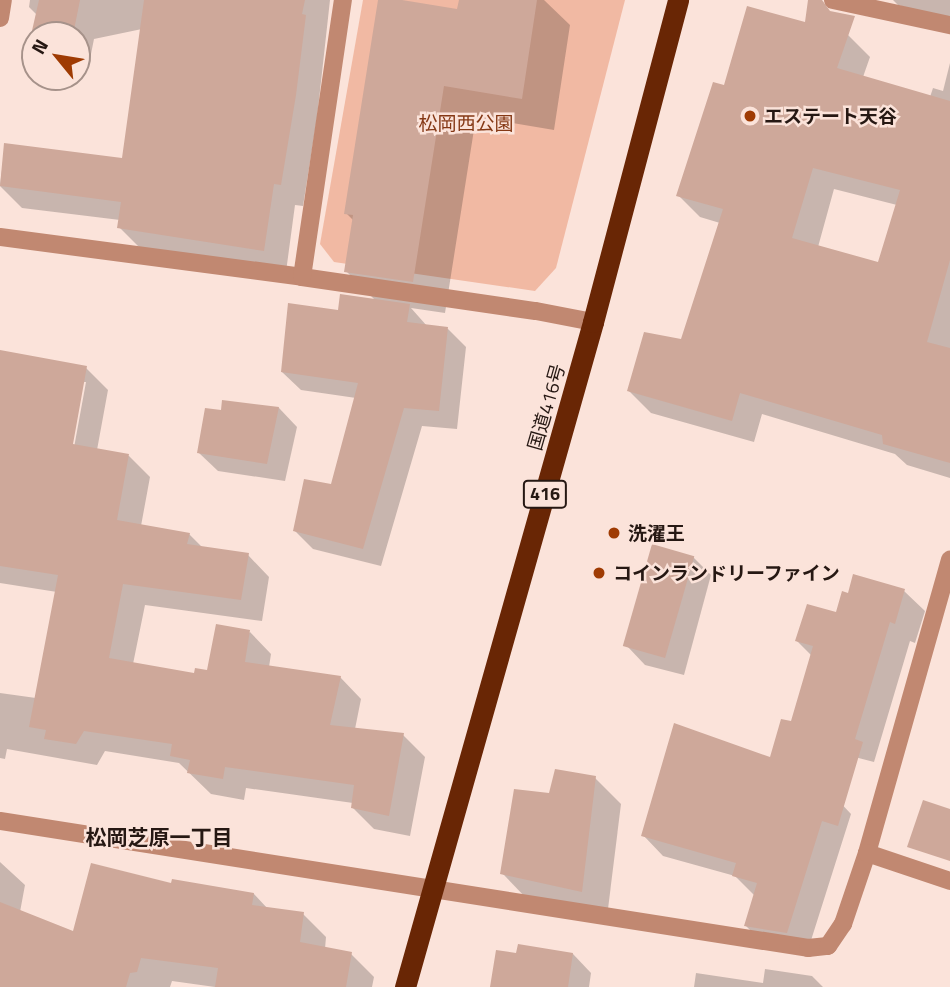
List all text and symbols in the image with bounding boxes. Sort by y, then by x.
north arrow [21,21,91,91]
text: N [23,33,55,59]
place label: エステート天谷 [764,105,897,127]
marker: エステート天谷 [742,108,758,124]
park label: 松岡西公園 [419,112,513,134]
street label: 国道416号 [523,361,569,453]
road number: 416 [522,480,568,508]
place label: 洗濯王 [628,522,685,544]
marker: 洗濯王 [606,525,622,541]
place label: コインランドリーファイン [613,562,841,584]
marker: コインランドリーファイン [591,565,607,581]
district label: 松岡芝原一丁目 [86,824,232,850]

